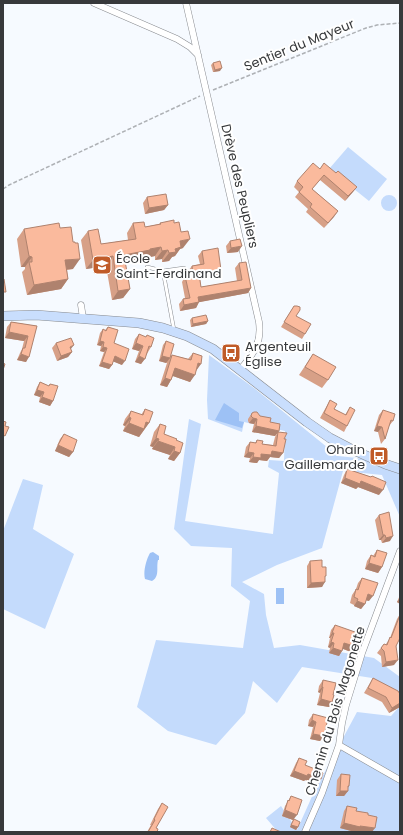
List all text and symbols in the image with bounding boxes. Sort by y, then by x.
street label: Sentier du Mayeur [241,14,357,76]
street label: Drève des Peupliers [216,122,264,250]
place label: École Saint-Ferdinand [116,249,222,283]
school or university icon: École Saint-Ferdinand [91,254,113,276]
place label: Argenteuil Église [245,337,311,371]
bus stop icon: Argenteuil Église [220,342,242,364]
place label: Ohain Gaillemarde [285,440,365,474]
bus stop icon: Ohain Gaillemarde [368,445,390,467]
street label: Chemin du Bois Magonette [300,624,370,798]

